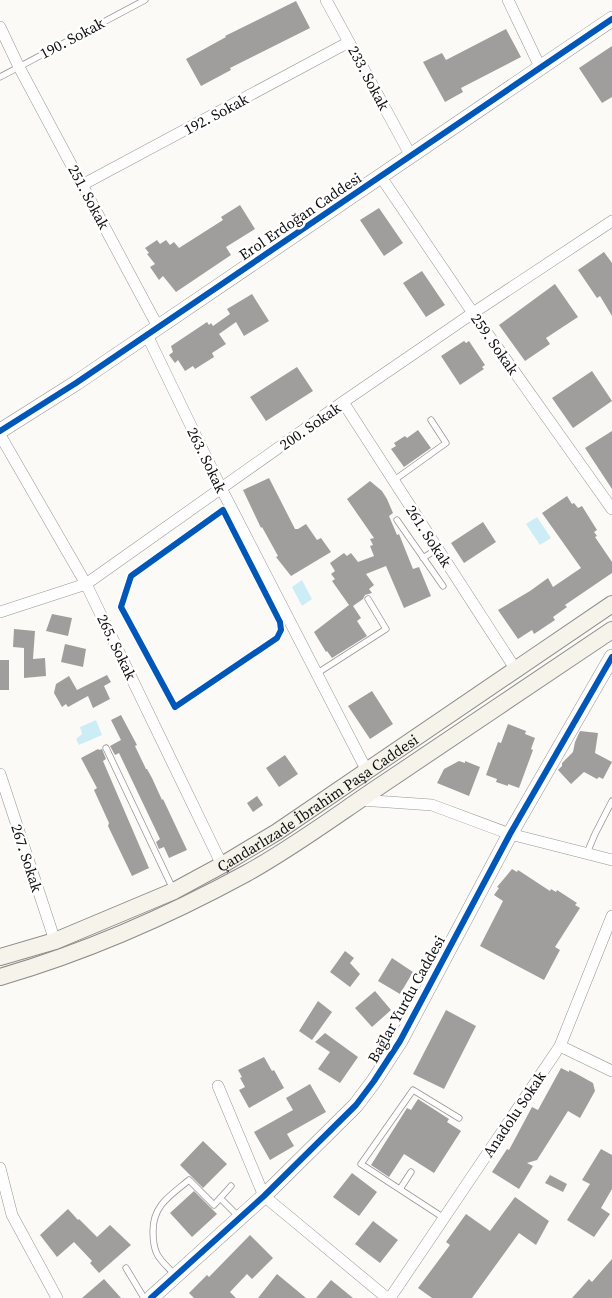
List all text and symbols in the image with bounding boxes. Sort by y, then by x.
street label: 190. Sokak [36,12,109,64]
street label: 233. Sokak [343,42,395,115]
street label: 192. Sokak [180,88,253,140]
street label: 251. Sokak [63,161,115,234]
street label: Erol Erdoğan Caddesi [235,167,365,265]
street label: 259. Sokak [466,309,524,379]
street label: 200. Sokak [275,397,345,455]
street label: 263. Sokak [182,424,232,497]
street label: 261. Sokak [401,501,457,572]
street label: 265. Sokak [92,611,142,684]
street label: Çandarlızade İbrahim Paşa Caddesi [213,729,422,876]
street label: 267. Sokak [6,821,48,895]
street label: Bağlar Yurdu Caddesi [362,932,450,1066]
street label: Anadolu Sokak [477,1066,551,1161]

